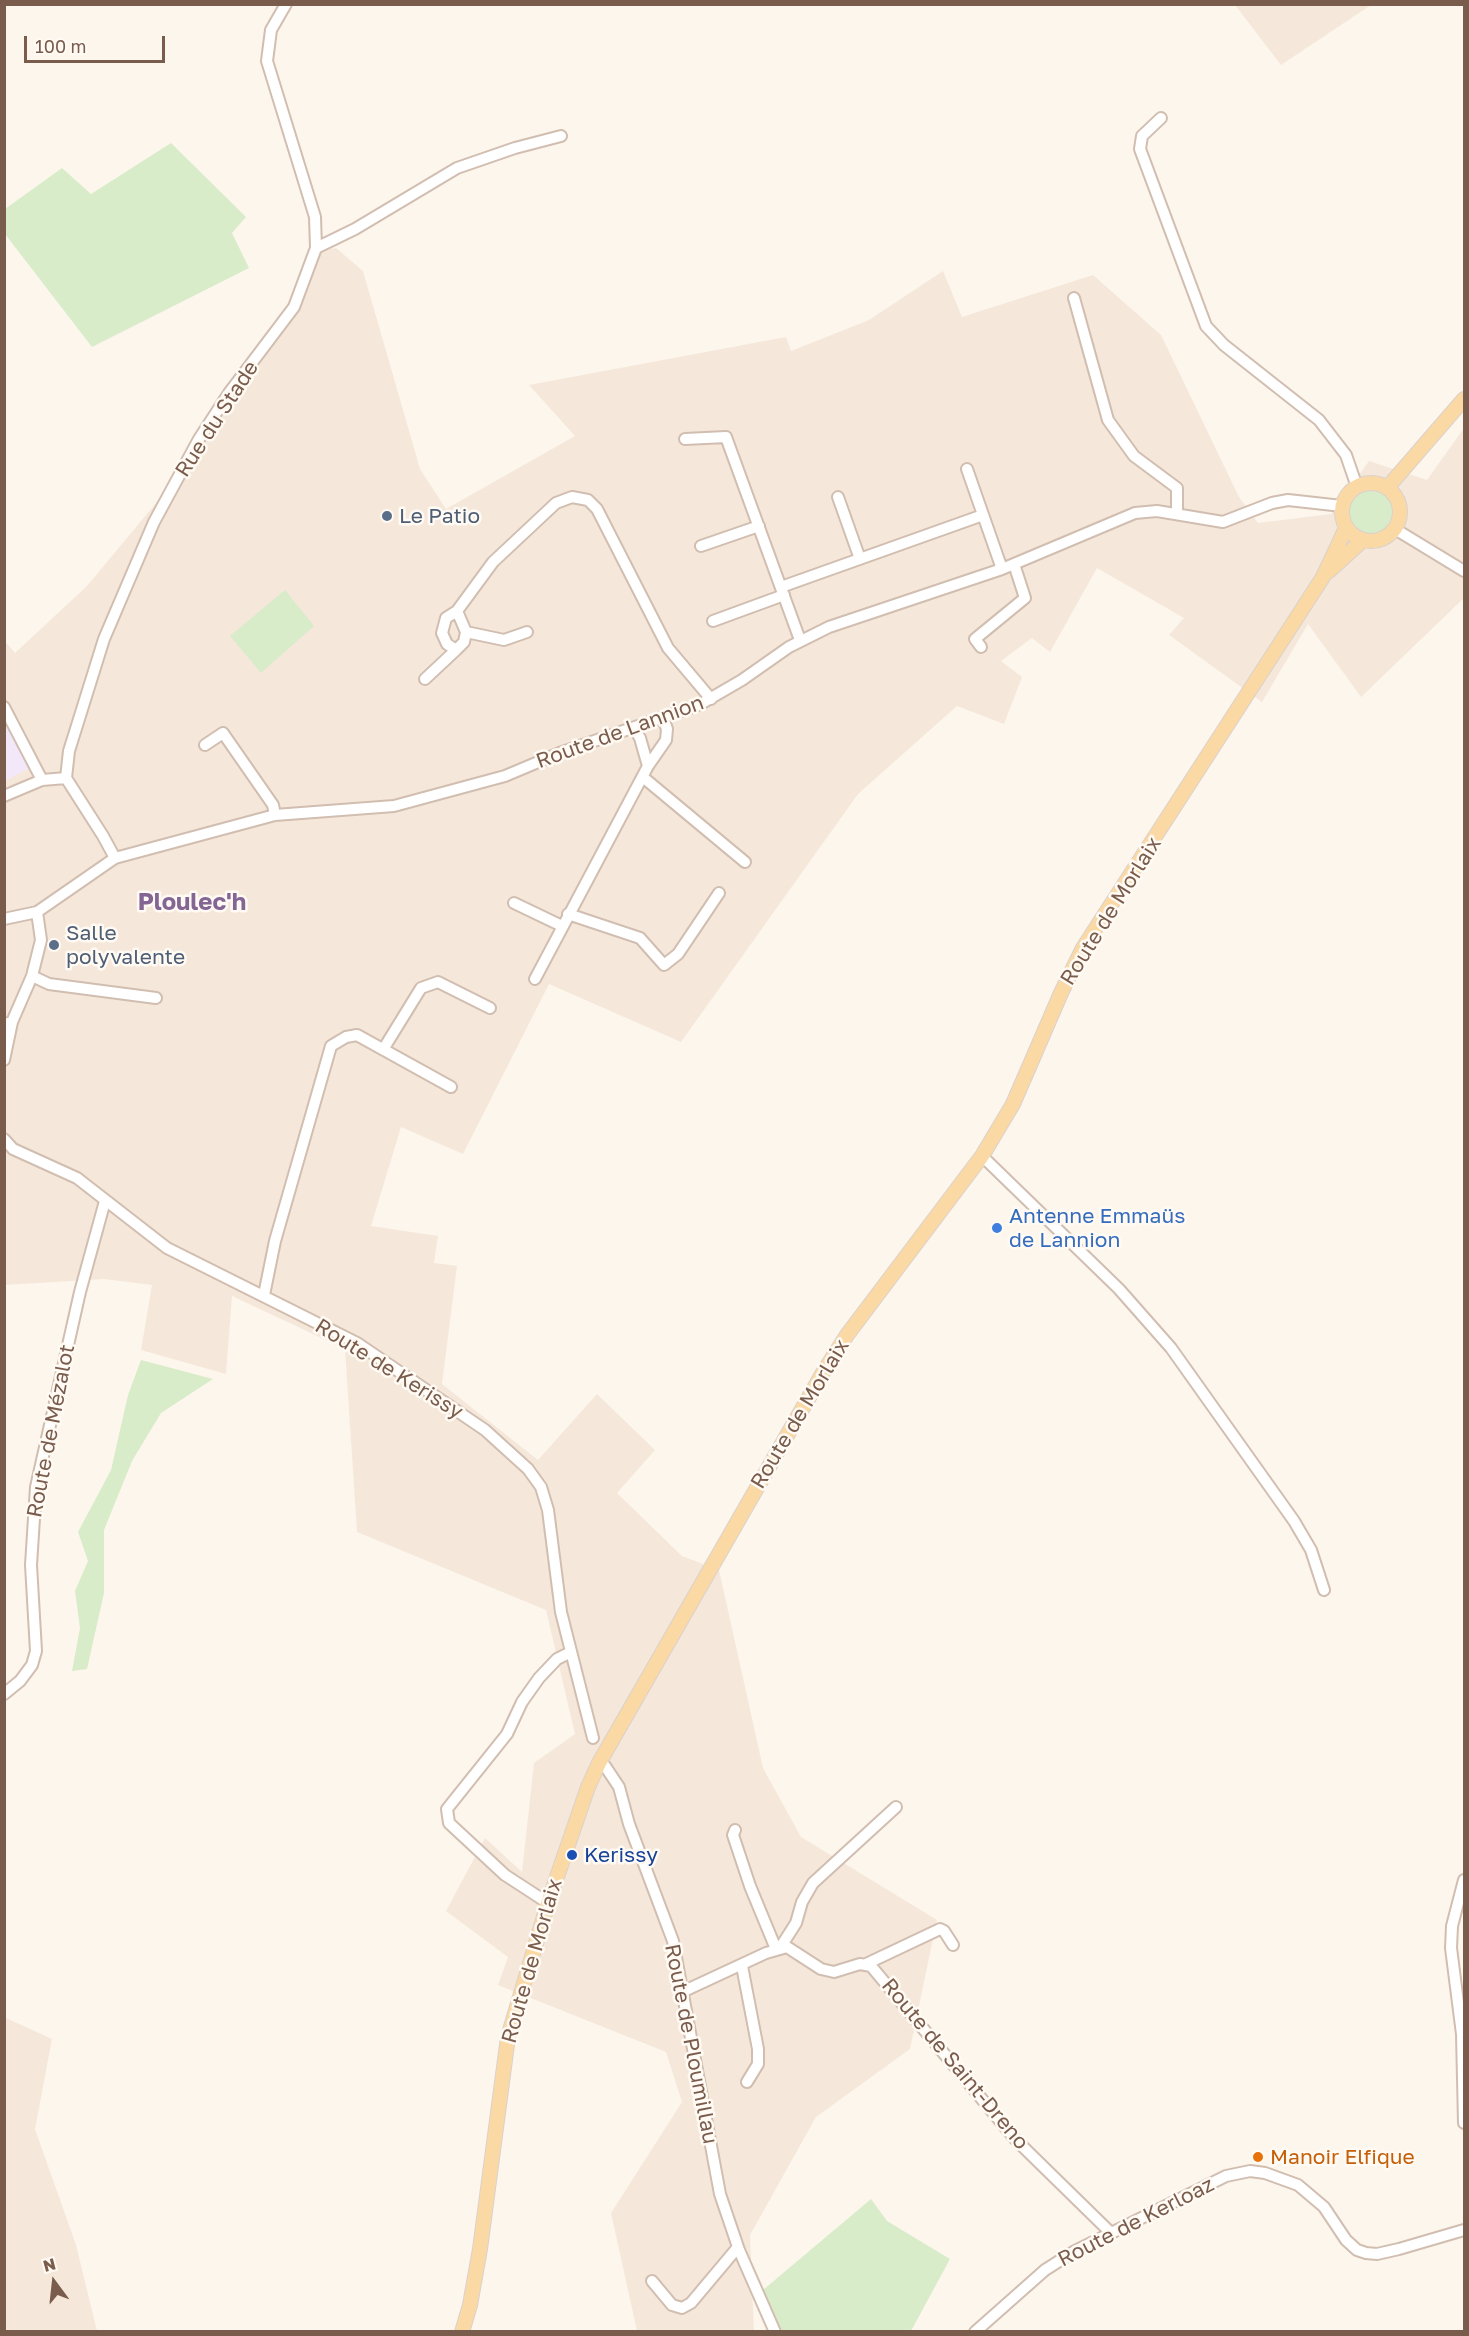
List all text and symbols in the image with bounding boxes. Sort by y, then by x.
scale bar [27,24,168,62]
text: 100 m [35,35,86,57]
street label: Rue du Stade [170,356,264,482]
place label: Le Patio [399,503,480,529]
marker: Le Patio [380,509,394,523]
street label: Route de Lannion [533,690,707,774]
street label: Route de Morlaix [1055,832,1167,990]
district label: Ploulec'h [138,888,246,916]
place label: Salle polyvalente [66,920,185,970]
marker: Salle polyvalente [47,938,61,952]
place label: Antenne Emmaüs de Lannion [1009,1203,1185,1253]
marker: Antenne Emmaüs de Lannion [990,1221,1004,1235]
street label: Route de Kerissy [310,1313,468,1425]
street label: Route de Morlaix [745,1335,855,1493]
street label: Route de Mézalot [22,1342,80,1520]
place label: Kerissy [584,1842,658,1868]
marker: Kerissy [565,1848,579,1862]
street label: Route de Morlaix [496,1876,568,2046]
street label: Route de Ploumillau [659,1942,723,2146]
street label: Route de Saint-Dreno [876,1973,1034,2155]
place label: Manoir Elfique [1270,2144,1415,2170]
marker: Manoir Elfique [1251,2150,1265,2164]
street label: Route de Kerloaz [1054,2172,1218,2272]
north arrow [24,2252,84,2312]
text: N [41,2253,58,2276]

